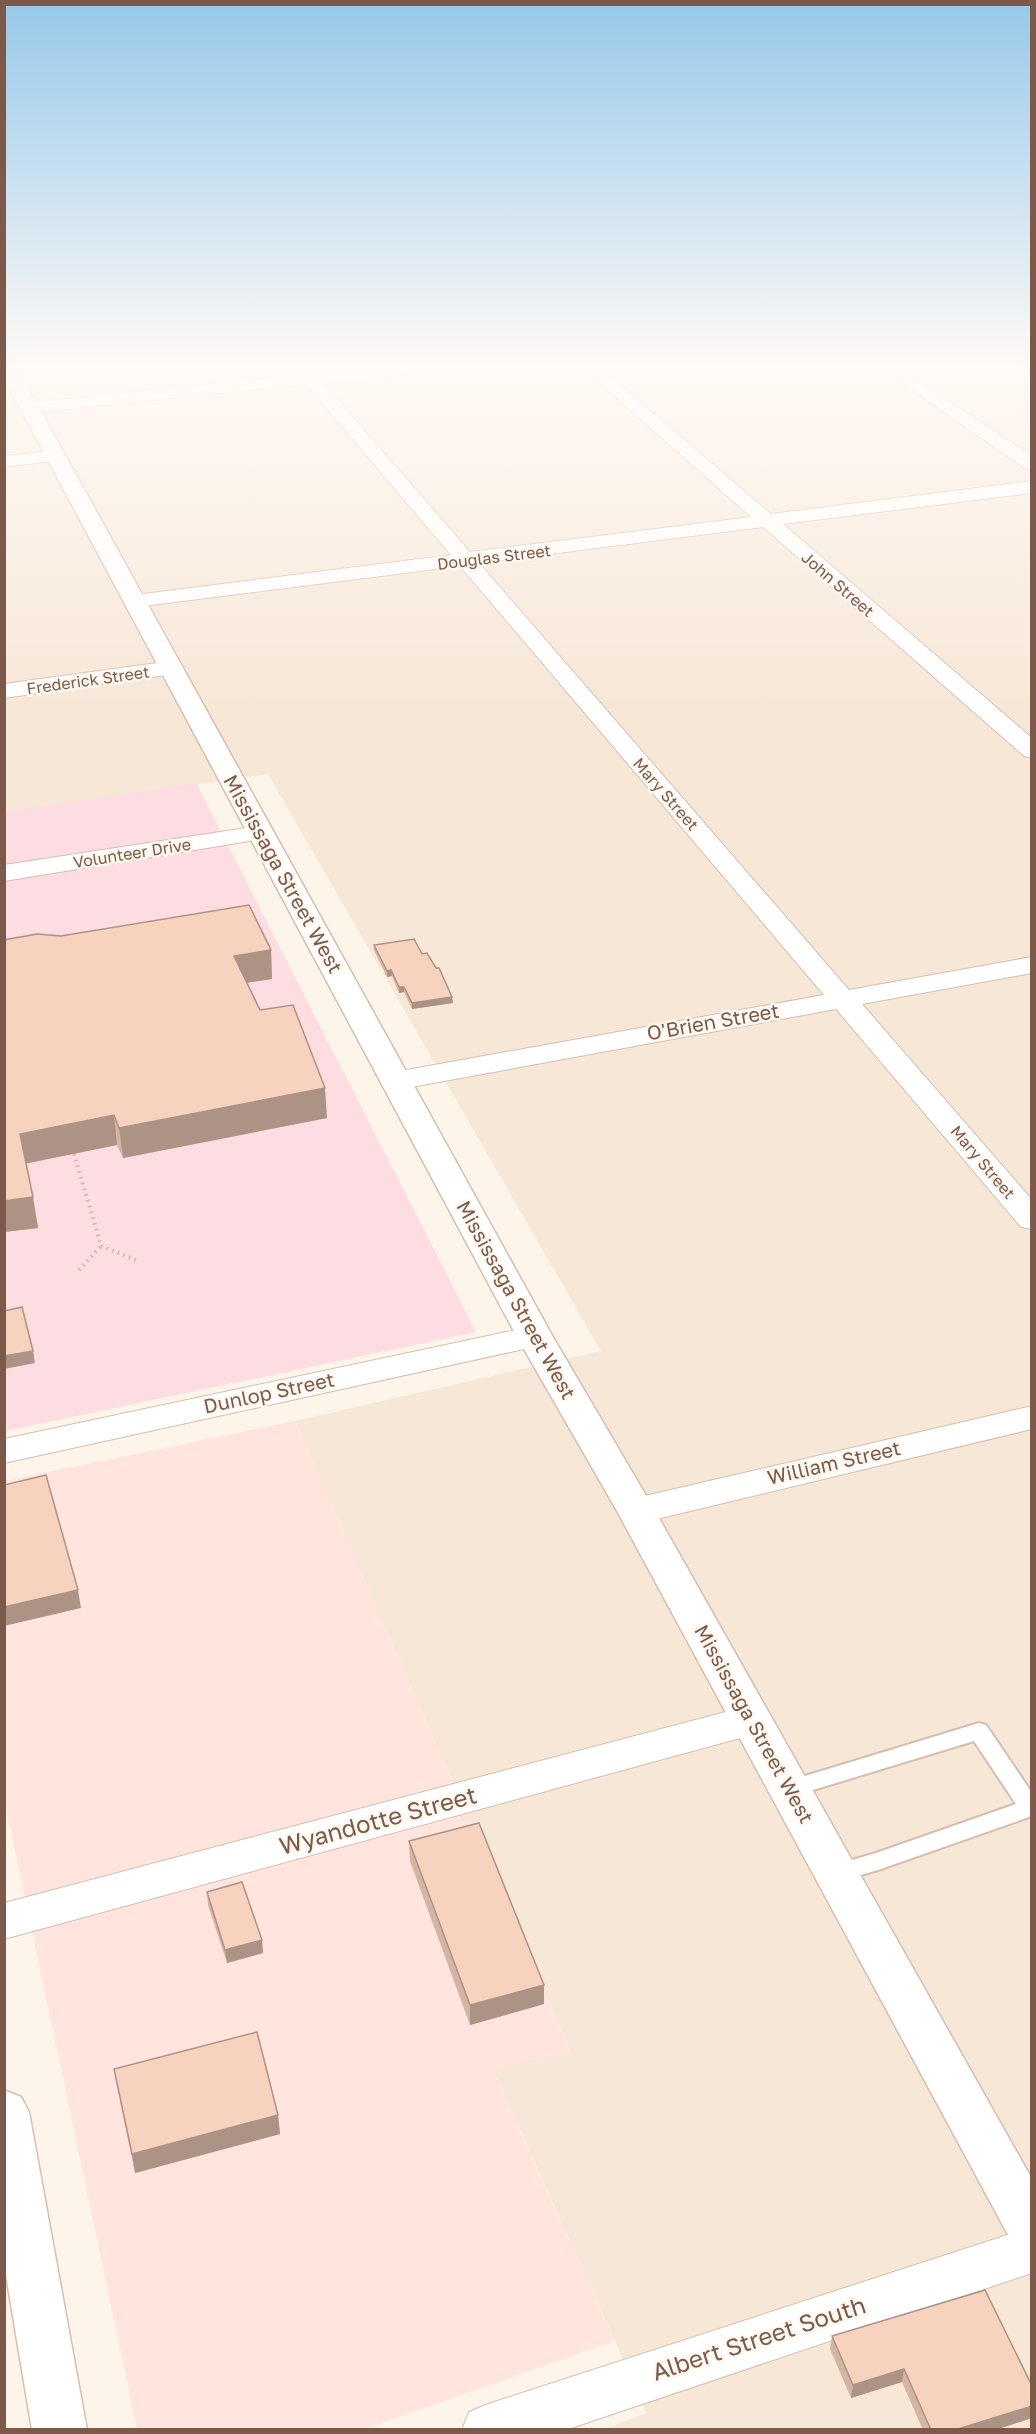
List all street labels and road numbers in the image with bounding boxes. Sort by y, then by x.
street label: Douglas Street [436,540,552,574]
street label: John Street [798,547,878,621]
street label: Frederick Street [25,661,151,699]
street label: Mary Street [629,754,703,834]
street label: Mississaga Street West [219,770,348,977]
street label: Volunteer Drive [72,834,192,872]
street label: O'Brien Street [645,998,781,1044]
street label: Mary Street [946,1121,1020,1203]
street label: Mississaga Street West [452,1196,581,1403]
street label: Dunlop Street [201,1366,336,1418]
street label: William Street [765,1435,903,1489]
street label: Mississaga Street West [690,1620,819,1827]
street label: Wyandotte Street [276,1779,479,1860]
street label: Albert Street South [648,2289,869,2386]

